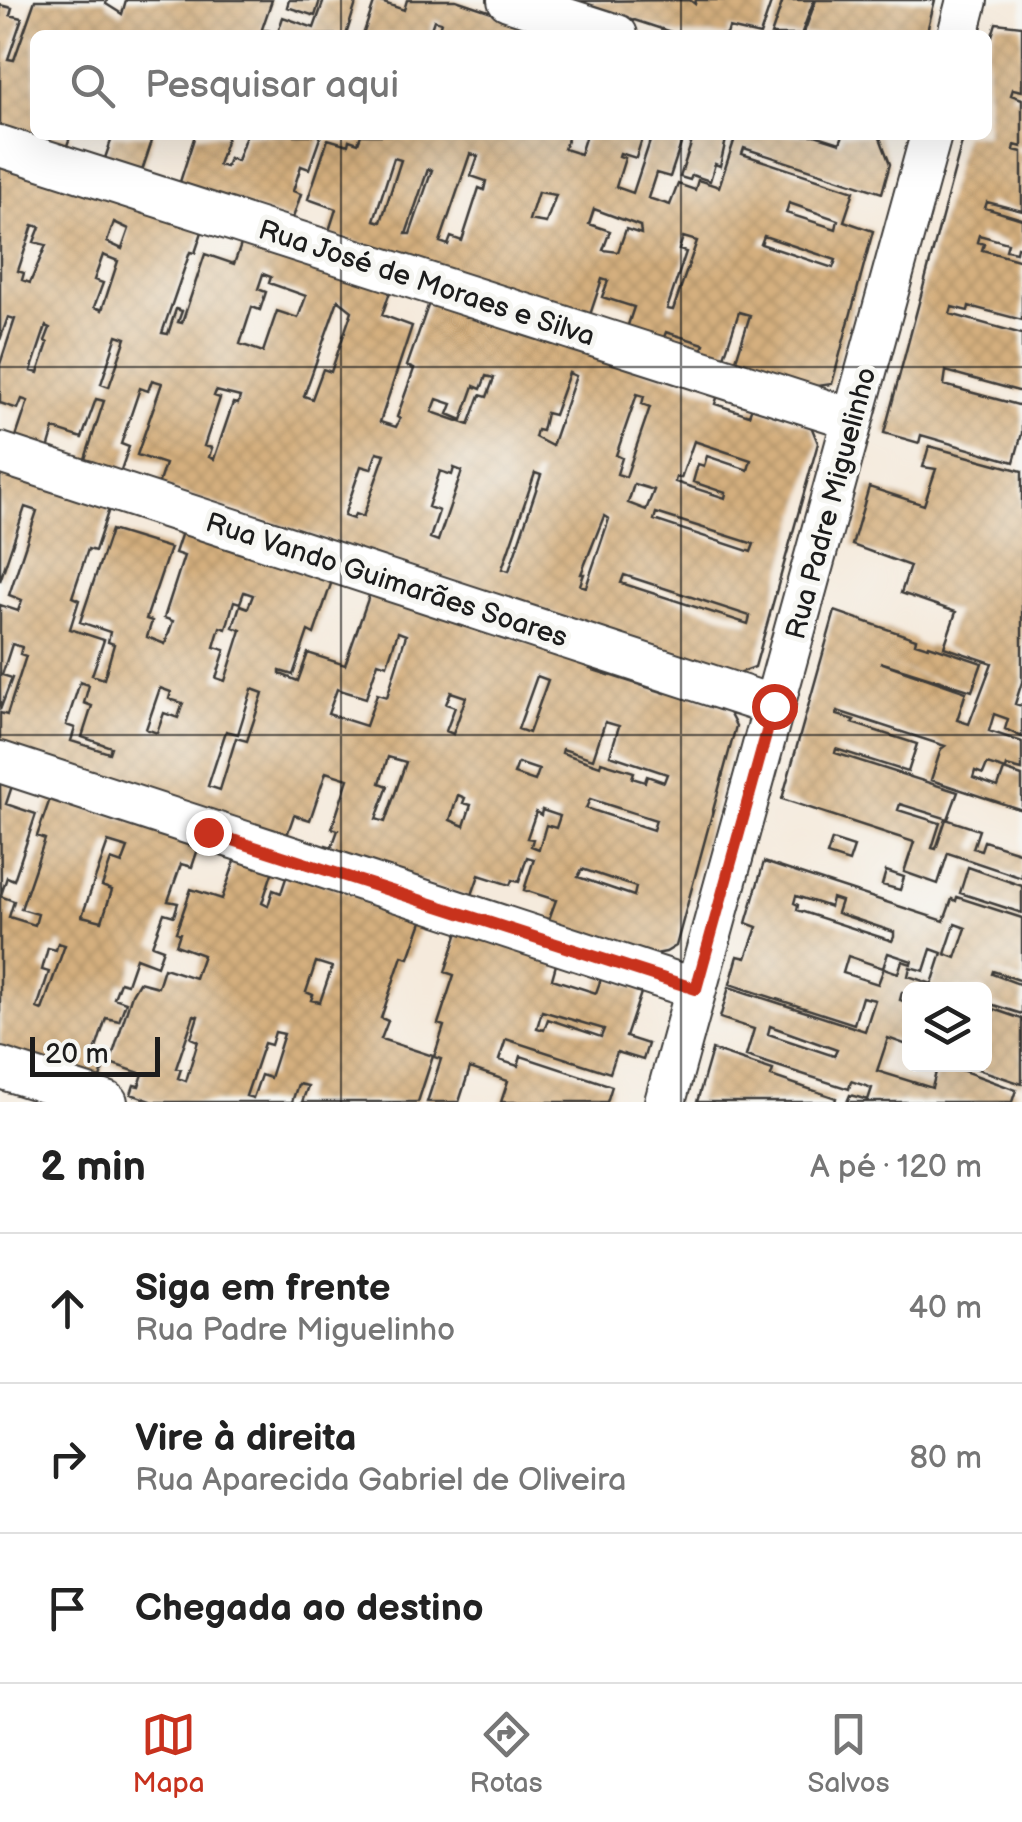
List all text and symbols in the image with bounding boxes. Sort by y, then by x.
search box [30,30,992,140]
icon: search [65,58,120,113]
text: Pesquisar aqui [145,63,399,108]
street label: Rua José de Moraes e Silva [254,213,599,353]
street label: Rua Padre Miguelinho [779,364,884,643]
street label: Rua Vando Guimarães Soares [202,506,572,655]
route start [752,684,798,730]
route end [186,810,232,856]
map controls [902,982,992,1072]
button: layers [902,982,992,1072]
scale bar [30,1032,160,1076]
text: 20 m [45,1038,109,1071]
text: 2 min [40,1142,146,1193]
text: A pé · 120 m [810,1148,982,1187]
text: Siga em frente [135,1266,391,1311]
icon: ahead [40,1281,95,1336]
text: 40 m [909,1289,982,1328]
text: Rua Padre Miguelinho [135,1311,455,1350]
text: Vire à direita [135,1416,357,1461]
icon: right [40,1431,95,1486]
text: 80 m [909,1439,982,1478]
text: Rua Aparecida Gabriel de Oliveira [135,1461,626,1500]
icon: arrive [40,1581,95,1636]
text: Chegada ao destino [135,1586,484,1631]
tab: Mapa [133,1707,205,1800]
tab: Rotas [470,1707,543,1800]
tab: Salvos [808,1707,890,1800]

